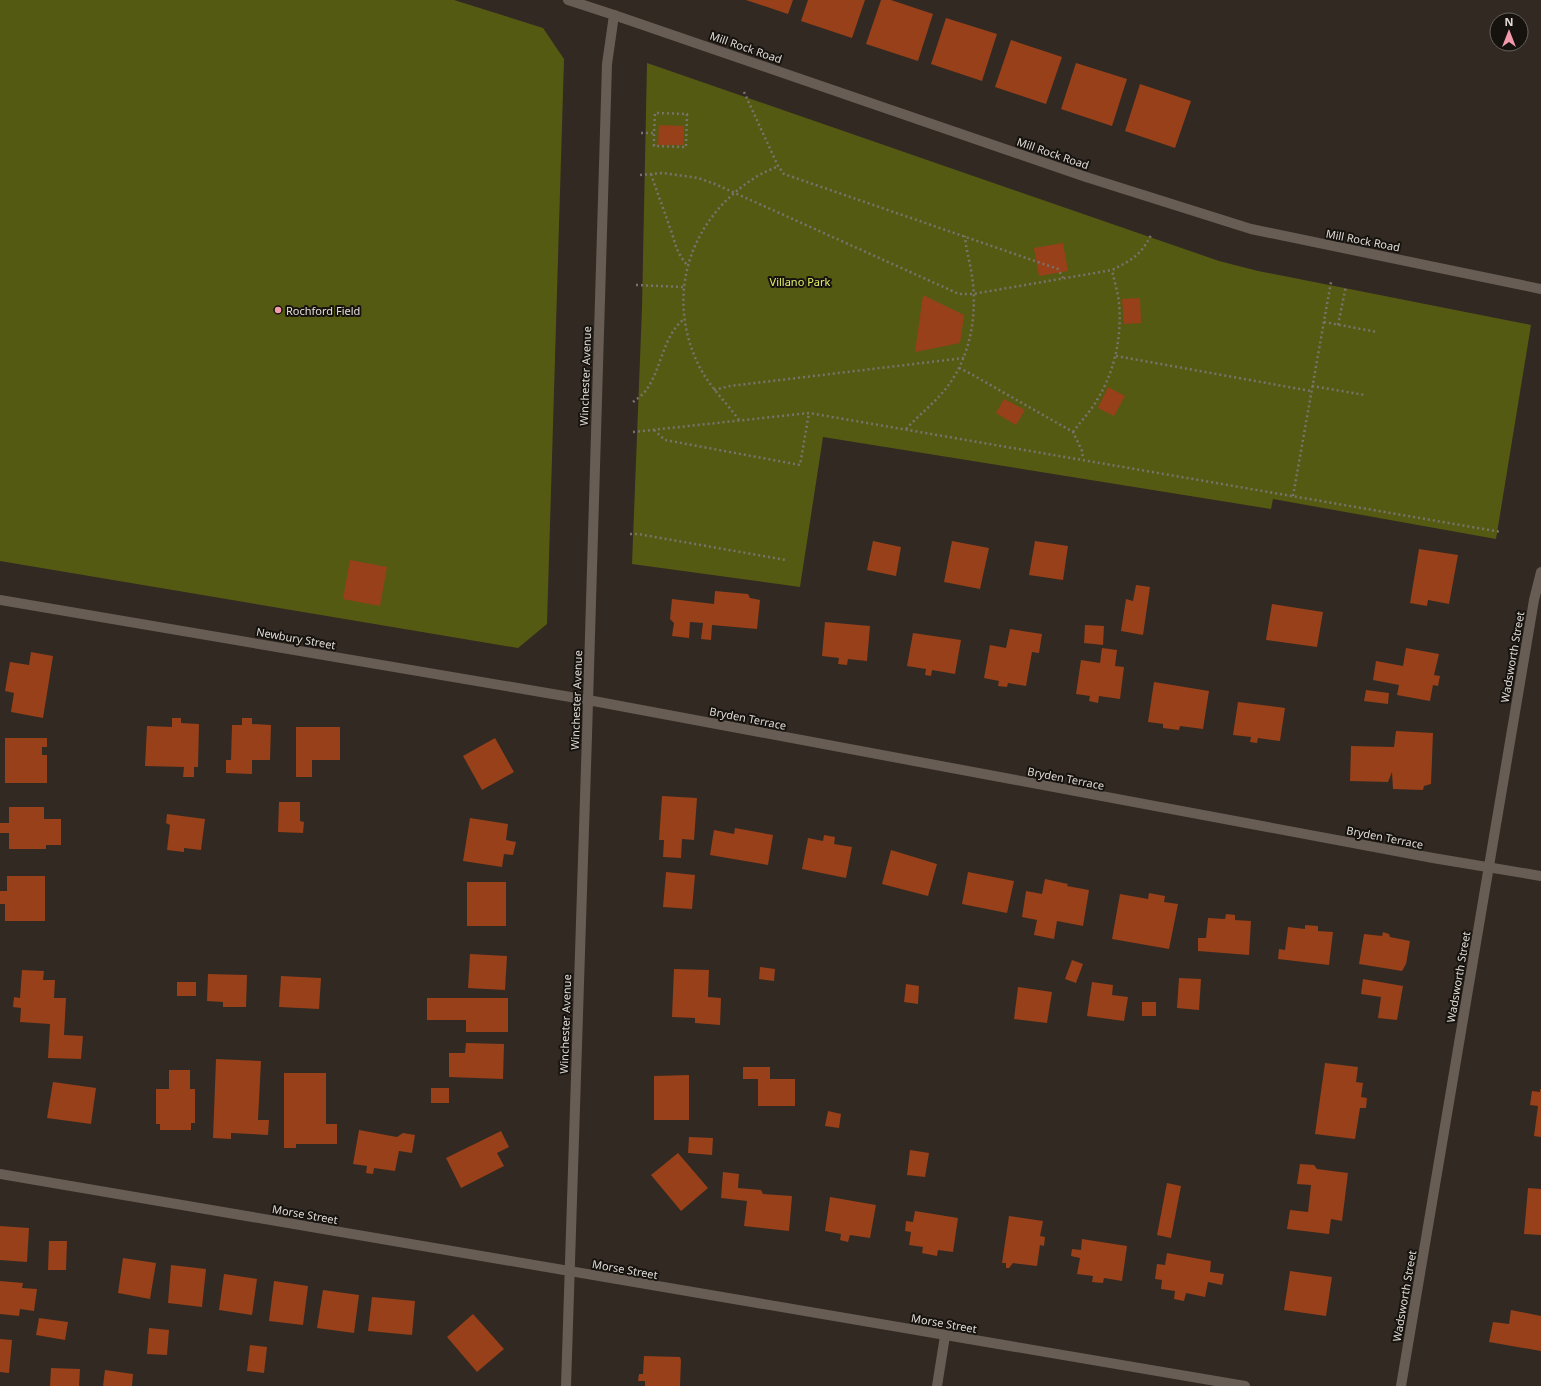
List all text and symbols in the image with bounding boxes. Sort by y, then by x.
north arrow [1489,12,1529,52]
text: N [1505,14,1513,29]
street label: Mill Rock Road [708,28,784,66]
street label: Mill Rock Road [1015,134,1091,172]
street label: Mill Rock Road [1325,225,1401,255]
park label: Villano Park [770,274,831,289]
place label: Rochford Field [286,303,360,318]
marker: Rochford Field [273,305,283,315]
street label: Winchester Avenue [576,326,594,426]
street label: Wadsworth Street [1497,610,1527,704]
street label: Newbury Street [255,624,337,652]
street label: Winchester Avenue [567,650,585,750]
street label: Bryden Terrace [708,703,788,733]
street label: Bryden Terrace [1026,763,1106,793]
street label: Bryden Terrace [1345,822,1425,852]
street label: Wadsworth Street [1443,930,1473,1024]
street label: Winchester Avenue [556,974,574,1074]
street label: Morse Street [271,1201,339,1227]
street label: Wadsworth Street [1389,1249,1419,1343]
street label: Morse Street [591,1256,659,1282]
street label: Morse Street [910,1310,978,1336]

